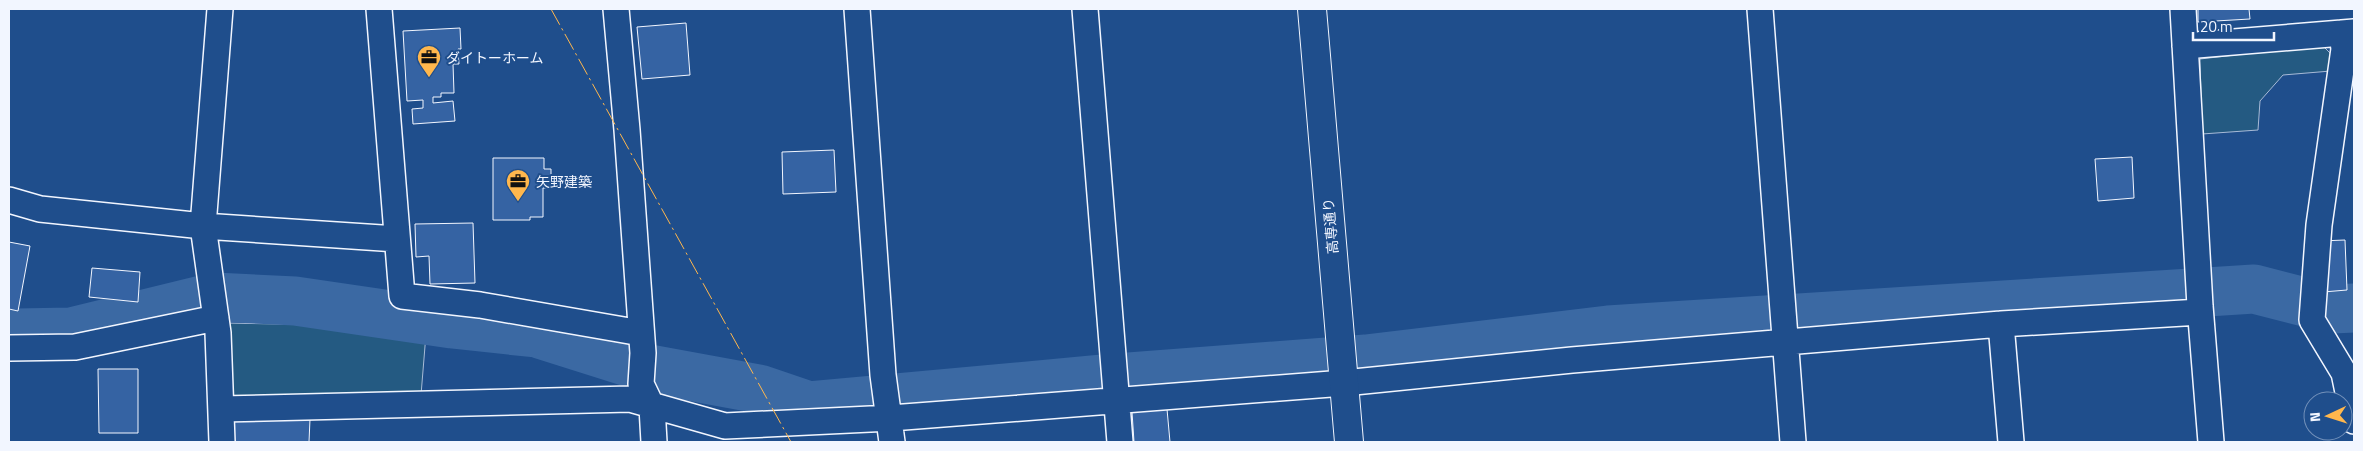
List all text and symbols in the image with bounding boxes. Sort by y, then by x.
scale bar [2193,10,2274,42]
text: 20 m [2200,15,2233,38]
office icon: ダイトーホーム [416,44,442,78]
place label: ダイトーホーム [446,47,544,68]
office icon: 矢野建築 [505,168,531,202]
place label: 矢野建築 [536,171,592,192]
street label: 高専通り [1317,197,1343,255]
north arrow [2303,391,2353,441]
text: N [2304,411,2325,423]

